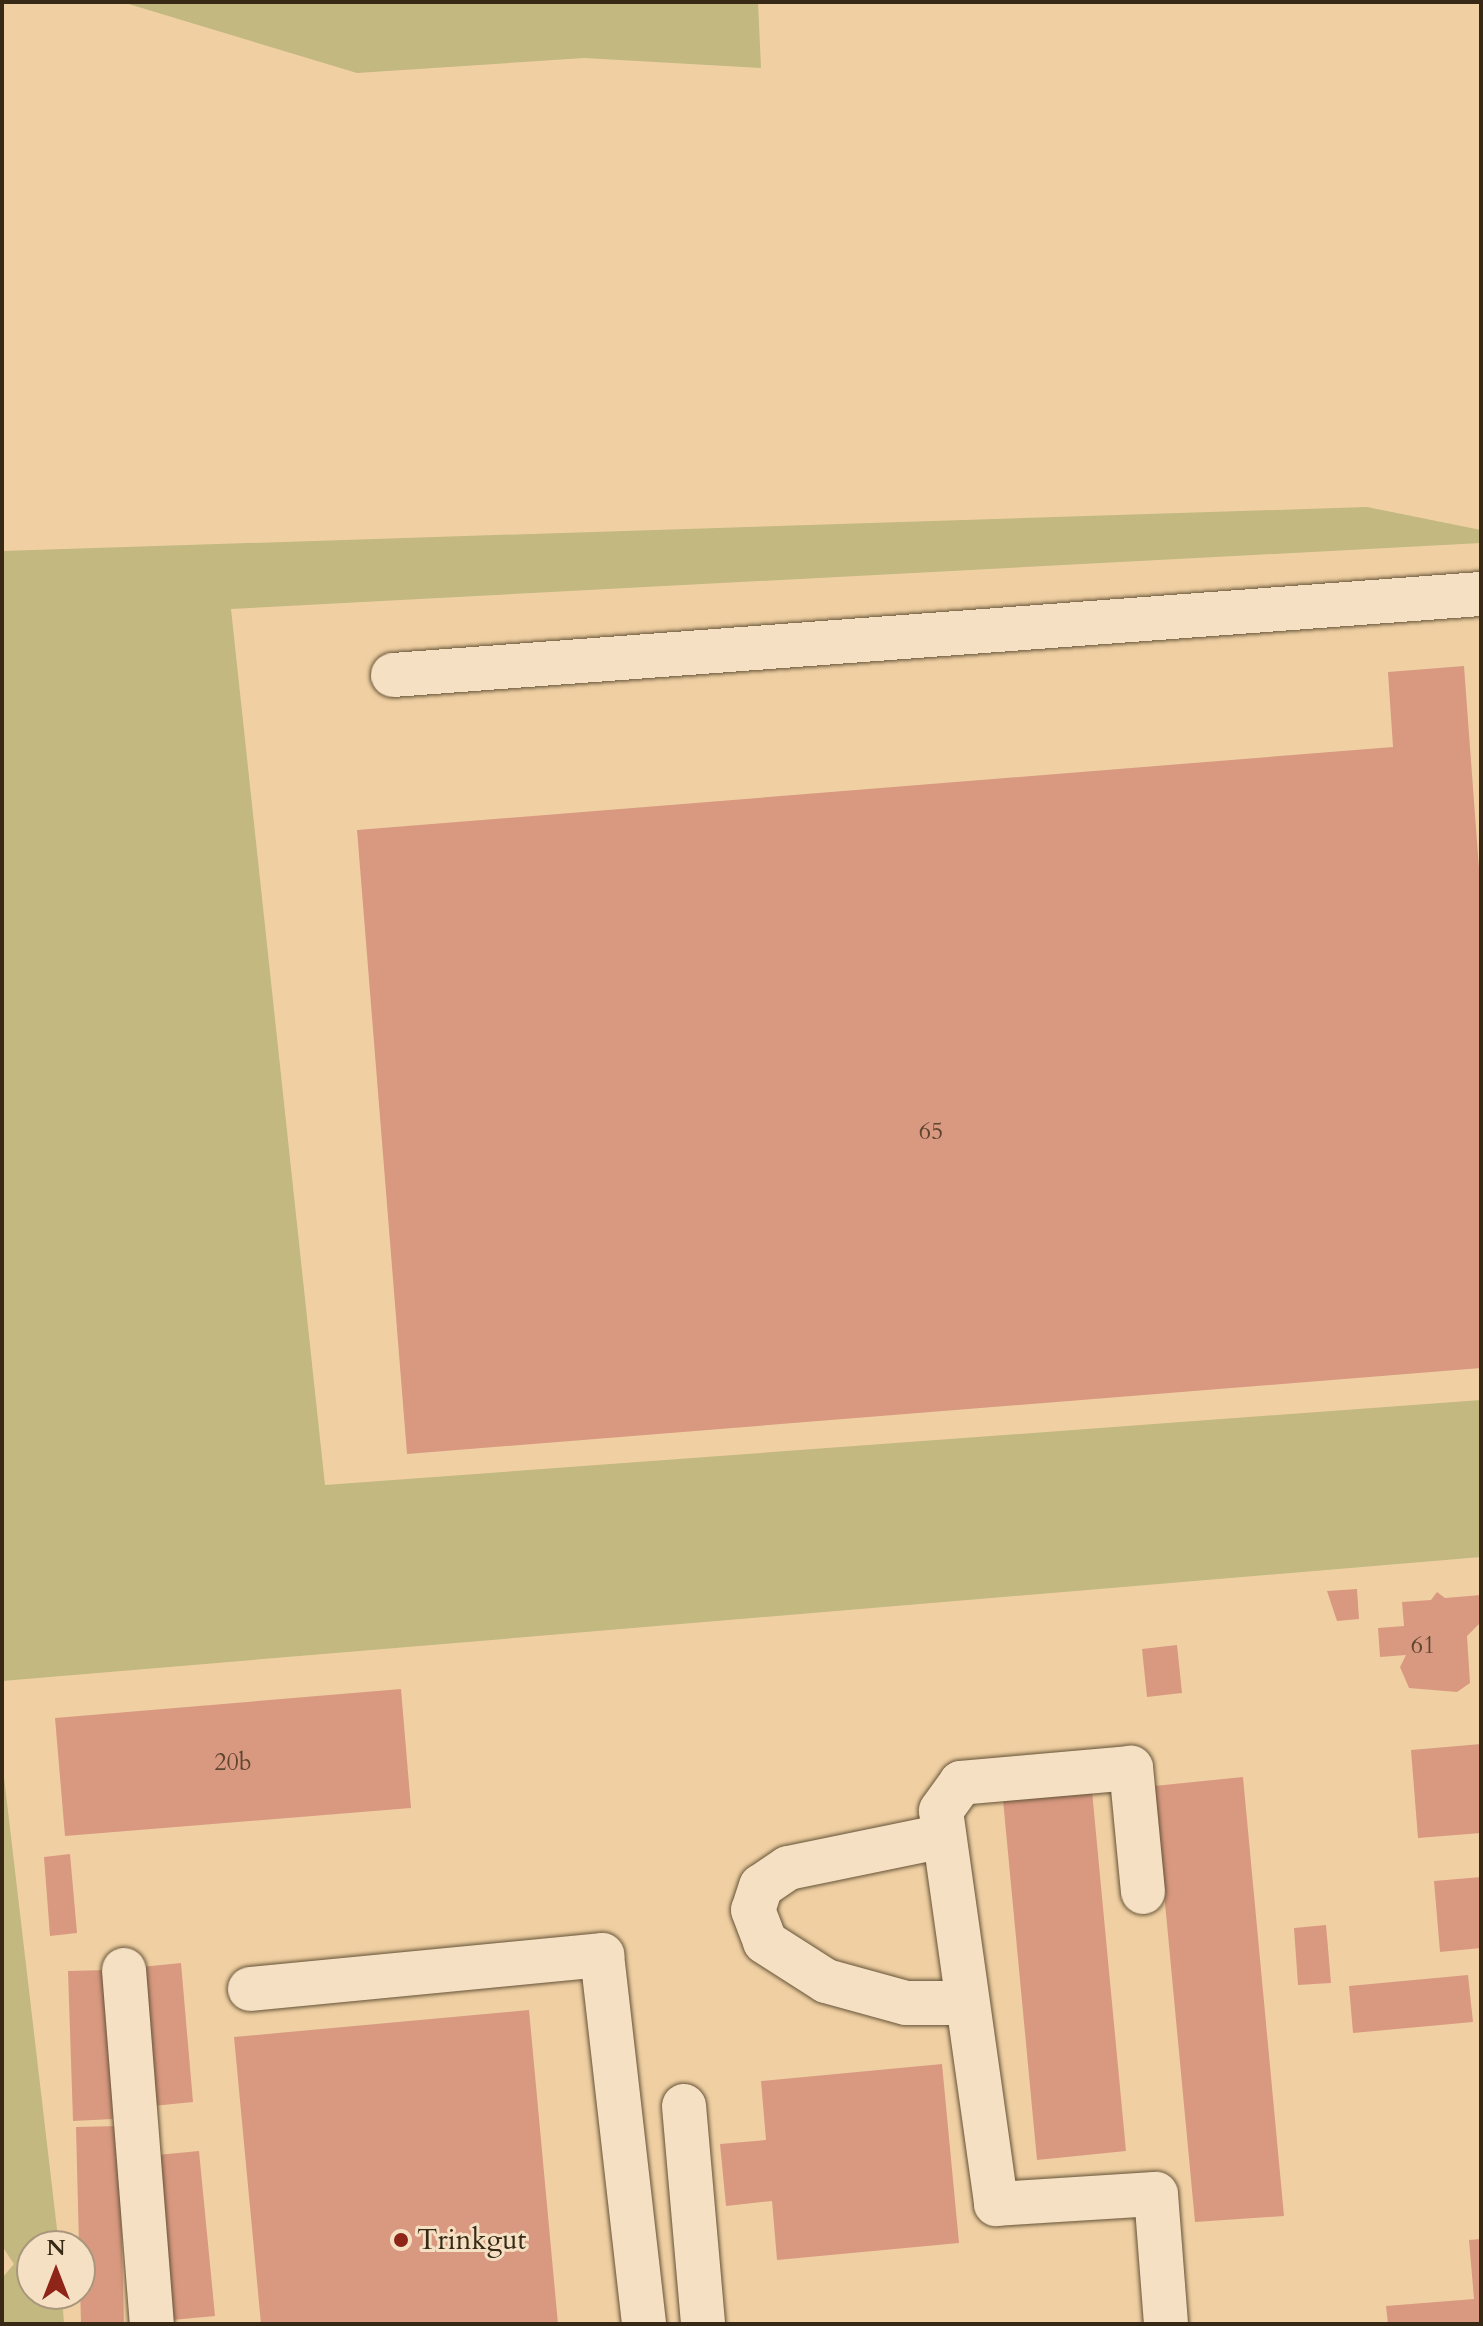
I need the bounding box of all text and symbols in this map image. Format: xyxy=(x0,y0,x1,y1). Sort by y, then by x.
house number: 65 xyxy=(919,1118,943,1146)
house number: 61 xyxy=(1411,1632,1435,1660)
house number: 20b xyxy=(214,1749,252,1777)
place label: Trinkgut xyxy=(417,2223,526,2257)
north arrow xyxy=(16,2230,96,2310)
marker: Trinkgut xyxy=(392,2231,410,2249)
text: N xyxy=(46,2233,66,2263)

